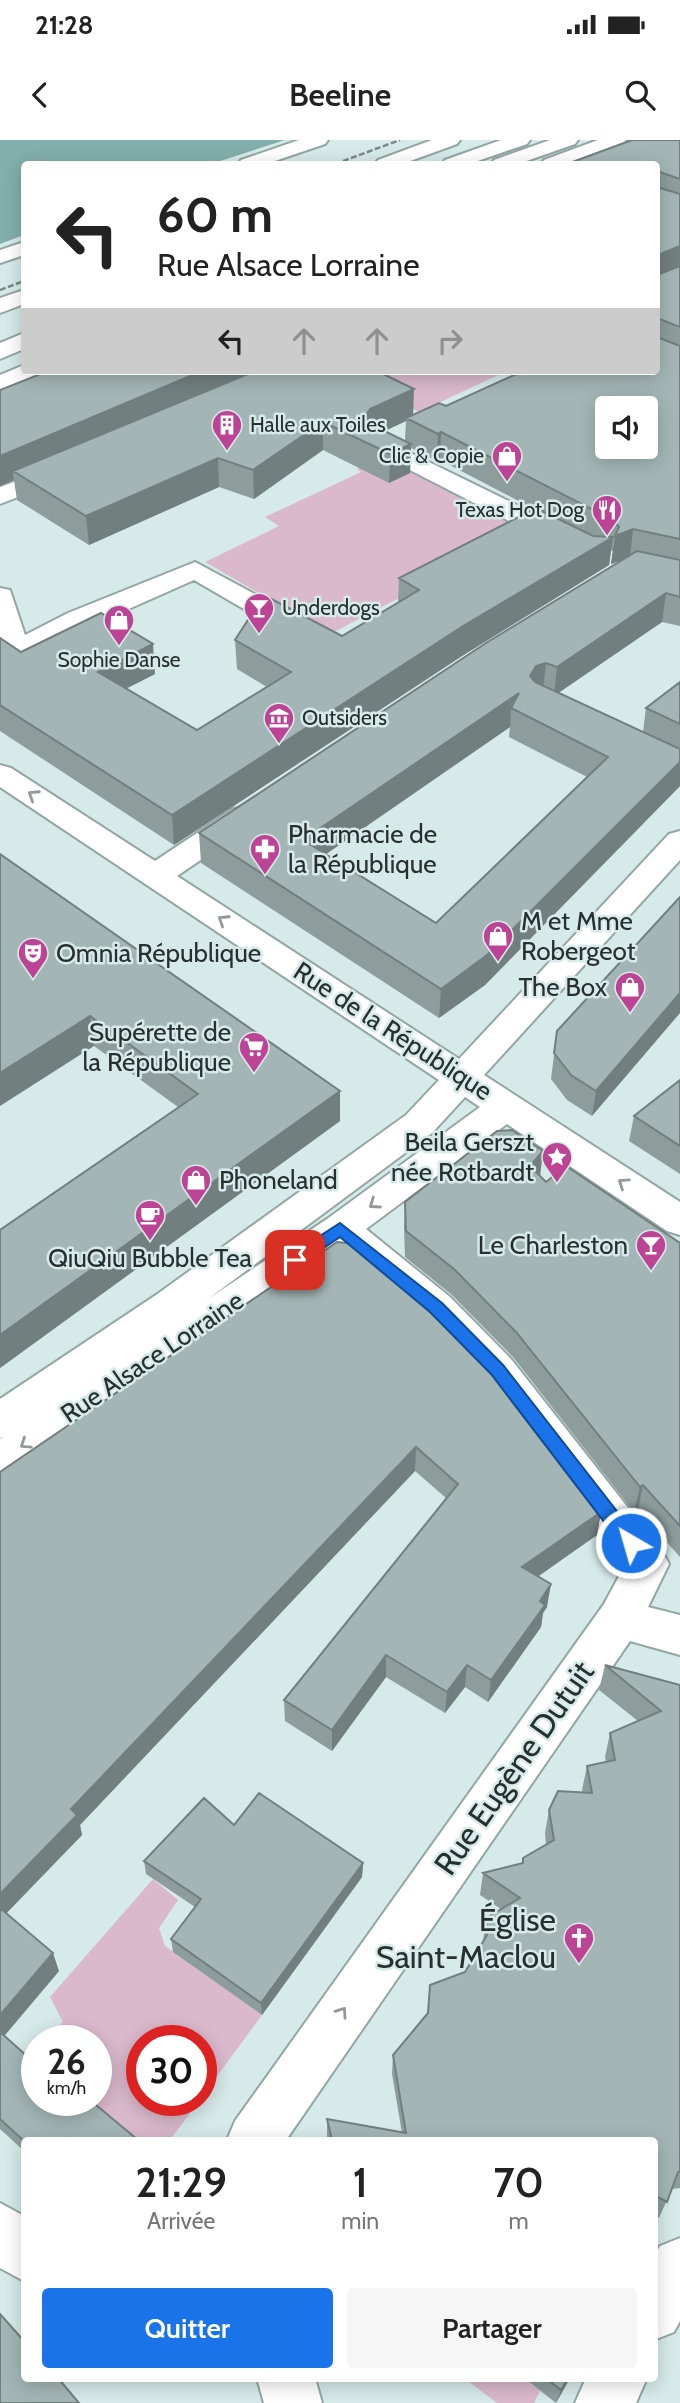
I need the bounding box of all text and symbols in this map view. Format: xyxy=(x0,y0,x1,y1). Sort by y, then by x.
text: 21:28 xyxy=(35,9,94,41)
text: Beeline xyxy=(289,75,391,114)
icon: back xyxy=(21,76,59,114)
icon: search xyxy=(621,76,659,114)
text: 60 m xyxy=(157,185,273,244)
icon: left xyxy=(42,189,133,280)
text: Rue Alsace Lorraine xyxy=(157,245,420,284)
icon: left xyxy=(212,322,250,360)
icon: ahead xyxy=(285,322,323,360)
icon: ahead xyxy=(358,322,396,360)
icon: right xyxy=(431,322,469,360)
map controls xyxy=(595,396,658,459)
button: sound xyxy=(595,396,658,459)
building icon: Halle aux Toiles xyxy=(210,408,244,452)
place label: Halle aux Toiles xyxy=(250,412,386,437)
shop icon: Clic & Copie xyxy=(490,439,524,483)
place label: Clic & Copie xyxy=(379,443,484,468)
restaurant icon: Texas Hot Dog xyxy=(590,493,624,537)
place label: Texas Hot Dog xyxy=(456,497,585,522)
bar icon: Underdogs xyxy=(242,591,276,635)
place label: Underdogs xyxy=(282,595,380,620)
shop icon: Sophie Danse xyxy=(102,603,136,647)
place label: Sophie Danse xyxy=(57,647,181,672)
museum icon: Outsiders xyxy=(262,701,296,745)
place label: Outsiders xyxy=(302,705,387,730)
one-way arrow xyxy=(27,791,40,804)
place label: Pharmacie de la République xyxy=(288,818,437,880)
pharmacy icon: Pharmacie de la République xyxy=(248,832,282,876)
place label: M et Mme Robergeot xyxy=(521,905,636,967)
one-way arrow xyxy=(218,916,231,928)
shop icon: M et Mme Robergeot xyxy=(481,919,515,963)
theatre icon: Omnia République xyxy=(16,936,50,980)
place label: Omnia République xyxy=(56,937,261,969)
street label: Rue de la République xyxy=(288,955,498,1107)
shop icon: The Box xyxy=(613,970,647,1014)
place label: The Box xyxy=(518,971,608,1003)
place label: Supérette de la République xyxy=(82,1016,231,1078)
supermarket icon: Supérette de la République xyxy=(237,1030,271,1074)
place label: Beila Gerszt née Rotbardt xyxy=(391,1126,534,1188)
place icon: Beila Gerszt née Rotbardt xyxy=(540,1140,574,1184)
shop icon: Phoneland xyxy=(179,1163,213,1207)
place label: Phoneland xyxy=(219,1164,338,1196)
one-way arrow xyxy=(618,1179,631,1191)
one-way arrow xyxy=(369,1196,382,1209)
cafe icon: QiuQiu Bubble Tea xyxy=(133,1198,167,1242)
bar icon: Le Charleston xyxy=(634,1228,668,1272)
place label: Le Charleston xyxy=(478,1229,628,1261)
pin xyxy=(265,1230,325,1290)
icon: arrive xyxy=(276,1241,314,1279)
place label: QiuQiu Bubble Tea xyxy=(48,1242,253,1274)
street label: Rue Alsace Lorraine xyxy=(55,1284,249,1430)
one-way arrow xyxy=(20,1436,33,1448)
position arrow xyxy=(594,1506,668,1580)
street label: Rue Eugène Dutuit xyxy=(425,1653,602,1882)
place label: Église Saint-Maclou xyxy=(376,1900,556,1976)
church icon: Église Saint-Maclou xyxy=(562,1921,596,1965)
one-way arrow xyxy=(334,2007,346,2020)
speed limit sign: 30 xyxy=(126,2025,217,2116)
text: 26 xyxy=(47,2040,86,2083)
text: km/h xyxy=(47,2077,86,2099)
text: 21:29 xyxy=(135,2156,227,2208)
text: 1 xyxy=(353,2156,368,2208)
text: 70 xyxy=(493,2156,544,2208)
text: Arrivée xyxy=(147,2207,215,2235)
text: min xyxy=(341,2207,379,2235)
text: m xyxy=(508,2207,529,2235)
button: Quitter xyxy=(42,2288,333,2368)
button: Partager xyxy=(347,2288,637,2368)

